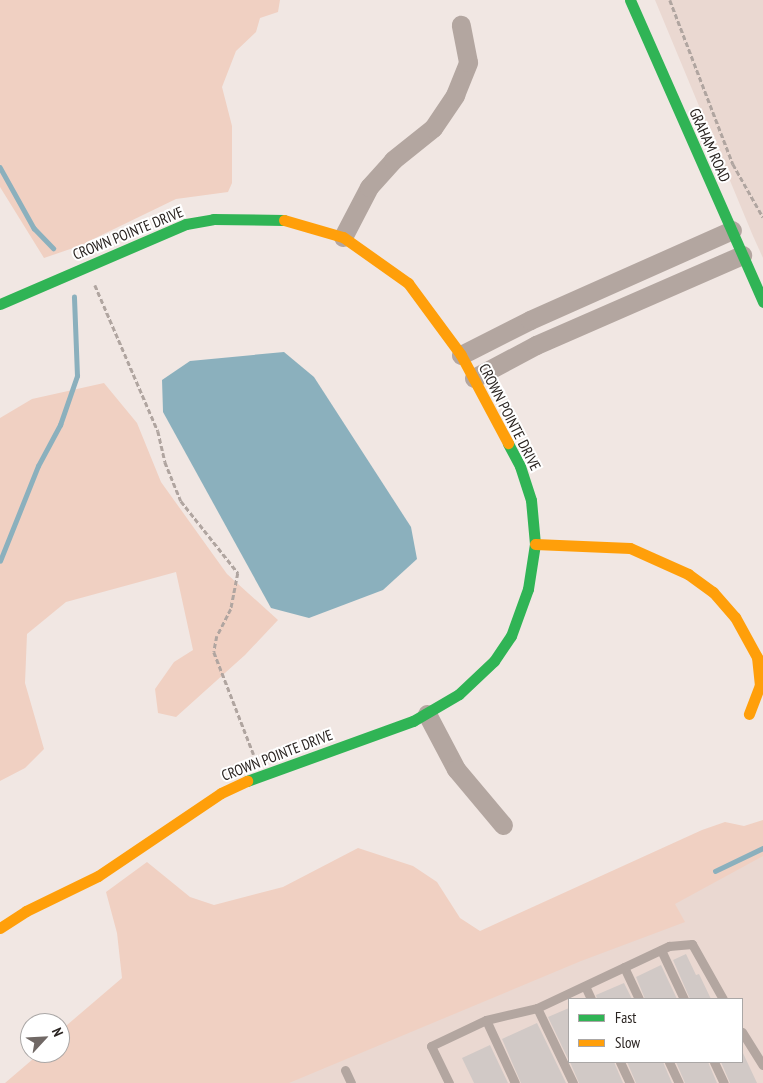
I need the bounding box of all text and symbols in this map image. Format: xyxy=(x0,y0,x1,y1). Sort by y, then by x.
street label: GRAHAM ROAD xyxy=(686,105,734,185)
street label: CROWN POINTE DRIVE xyxy=(70,203,186,263)
street label: CROWN POINTE DRIVE xyxy=(475,361,545,473)
street label: CROWN POINTE DRIVE xyxy=(219,726,335,784)
legend xyxy=(568,998,743,1063)
text: Fast xyxy=(615,1008,636,1027)
north arrow xyxy=(20,1013,70,1063)
text: N xyxy=(48,1025,67,1039)
text: Slow xyxy=(615,1033,640,1052)

